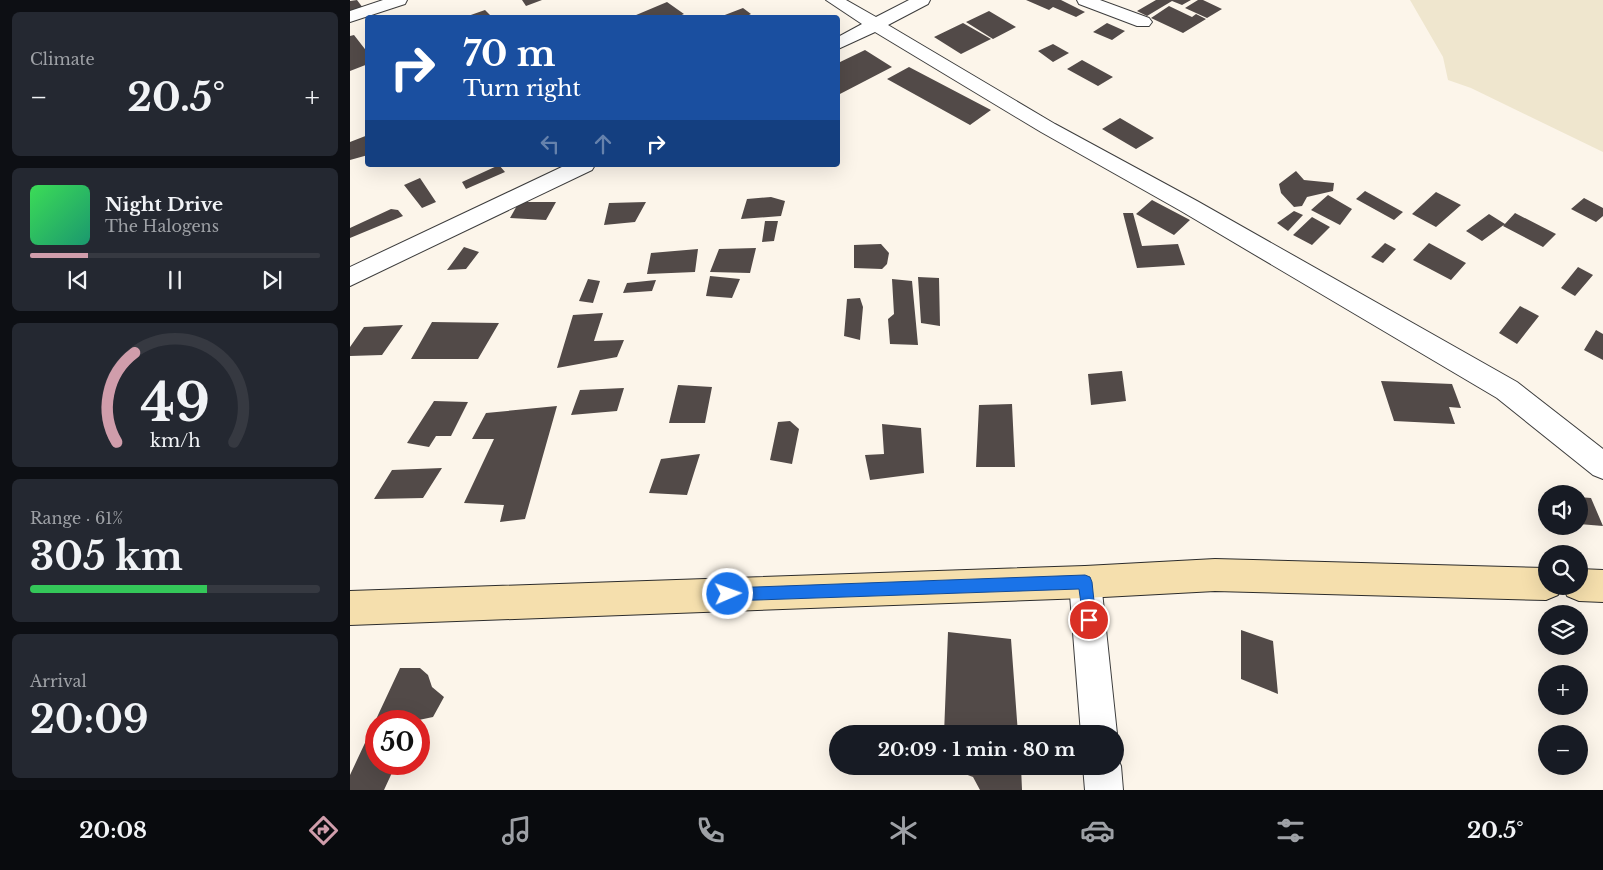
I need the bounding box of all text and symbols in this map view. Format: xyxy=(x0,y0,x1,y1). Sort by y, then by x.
text: 70 m xyxy=(463,32,556,75)
icon: right xyxy=(380,35,445,100)
text: Climate xyxy=(30,49,95,69)
text: 20.5° xyxy=(127,74,225,121)
text: Turn right xyxy=(463,75,581,102)
text: − xyxy=(30,80,48,115)
text: + xyxy=(305,80,320,115)
icon: left xyxy=(536,130,564,158)
icon: ahead xyxy=(589,130,617,158)
icon: right xyxy=(642,130,670,158)
text: Night Drive xyxy=(105,193,223,216)
text: The Halogens xyxy=(105,216,219,236)
icon: previous xyxy=(64,266,92,294)
icon: pause xyxy=(161,266,189,294)
icon: next xyxy=(258,266,286,294)
text: 49 xyxy=(140,371,210,435)
text: km/h xyxy=(150,430,200,452)
map controls xyxy=(1538,485,1588,775)
button: sound xyxy=(1538,485,1588,535)
text: Range · 61% xyxy=(30,508,123,528)
text: 305 km xyxy=(30,533,183,580)
button: search xyxy=(1538,545,1588,595)
position arrow xyxy=(701,567,753,619)
pin xyxy=(1068,599,1110,641)
button: layers xyxy=(1538,605,1588,655)
icon: arrive xyxy=(1075,606,1103,634)
button: + xyxy=(1538,665,1588,715)
text: Arrival xyxy=(30,671,87,691)
text: 20:09 xyxy=(30,696,149,743)
speed limit sign: 50 xyxy=(365,710,430,775)
button: − xyxy=(1538,725,1588,775)
text: 20:09 · 1 min · 80 m xyxy=(878,738,1075,761)
icon: directions xyxy=(306,813,341,848)
icon: music xyxy=(499,813,534,848)
icon: phone xyxy=(693,813,728,848)
icon: climate xyxy=(886,813,921,848)
icon: car xyxy=(1080,813,1115,848)
icon: filters xyxy=(1273,813,1308,848)
text: 20:08 xyxy=(79,817,147,844)
text: 20.5° xyxy=(1467,817,1524,844)

